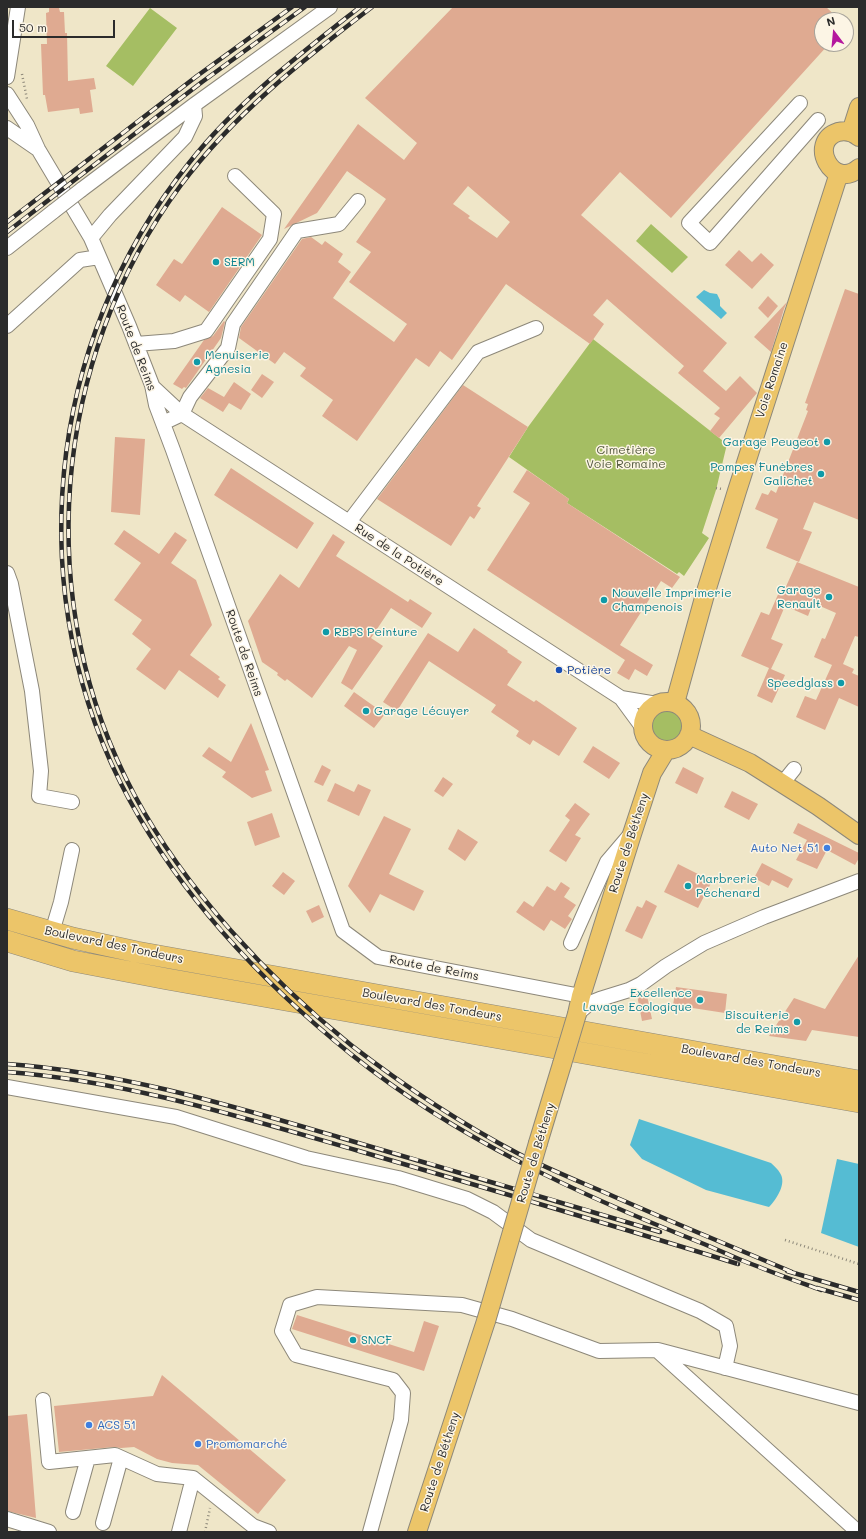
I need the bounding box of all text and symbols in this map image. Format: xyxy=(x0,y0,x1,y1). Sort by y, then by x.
scale bar xyxy=(14,12,117,38)
north arrow xyxy=(814,12,854,52)
text: N xyxy=(825,13,837,29)
text: 50 m xyxy=(19,19,47,35)
place label: SERM xyxy=(224,255,255,269)
marker: SERM xyxy=(211,257,221,267)
street label: Route de Reims xyxy=(113,303,159,393)
street label: Voie Romaine xyxy=(753,340,791,420)
place label: Menuiserie Agnesia xyxy=(205,348,269,376)
marker: Menuiserie Agnesia xyxy=(192,357,202,367)
place label: Garage Peugeot xyxy=(723,435,819,449)
marker: Garage Peugeot xyxy=(822,437,832,447)
park label: Cimetière Voie Romaine xyxy=(586,443,666,471)
place label: Pompes Funèbres Galichet xyxy=(710,460,813,488)
marker: Pompes Funèbres Galichet xyxy=(816,469,826,479)
street label: Rue de la Potière xyxy=(352,521,446,589)
place label: Garage Renault xyxy=(777,583,821,611)
place label: Nouvelle Imprimerie Champenois xyxy=(612,586,732,614)
marker: Garage Renault xyxy=(824,592,834,602)
marker: Nouvelle Imprimerie Champenois xyxy=(599,595,609,605)
street label: Route de Reims xyxy=(222,608,266,698)
place label: RBPS Peinture xyxy=(334,625,417,639)
marker: RBPS Peinture xyxy=(321,627,331,637)
place label: Potière xyxy=(567,663,611,677)
marker: Potière xyxy=(554,665,564,675)
place label: Speedglass xyxy=(767,676,833,690)
marker: Speedglass xyxy=(836,678,846,688)
place label: Garage Lécuyer xyxy=(374,704,469,718)
marker: Garage Lécuyer xyxy=(361,706,371,716)
street label: Route de Bétheny xyxy=(606,791,652,895)
place label: Auto Net 51 xyxy=(750,841,819,855)
marker: Auto Net 51 xyxy=(822,843,832,853)
place label: Marbrerie Péchenard xyxy=(696,872,760,900)
marker: Marbrerie Péchenard xyxy=(683,881,693,891)
street label: Boulevard des Tondeurs xyxy=(43,923,185,967)
street label: Route de Reims xyxy=(388,952,480,984)
street label: Boulevard des Tondeurs xyxy=(361,986,503,1024)
place label: Excellence Lavage Ecologique xyxy=(583,986,692,1014)
marker: Excellence Lavage Ecologique xyxy=(695,995,705,1005)
place label: Biscuiterie de Reims xyxy=(725,1008,789,1036)
marker: Biscuiterie de Reims xyxy=(792,1017,802,1027)
street label: Boulevard des Tondeurs xyxy=(680,1042,822,1080)
street label: Route de Bétheny xyxy=(514,1101,558,1205)
place label: SNCF xyxy=(361,1333,392,1347)
marker: SNCF xyxy=(348,1335,358,1345)
street label: Route de Bétheny xyxy=(417,1410,463,1514)
place label: ACS 51 xyxy=(97,1418,136,1432)
marker: ACS 51 xyxy=(84,1420,94,1430)
place label: Promomarché xyxy=(206,1437,287,1451)
marker: Promomarché xyxy=(193,1439,203,1449)

